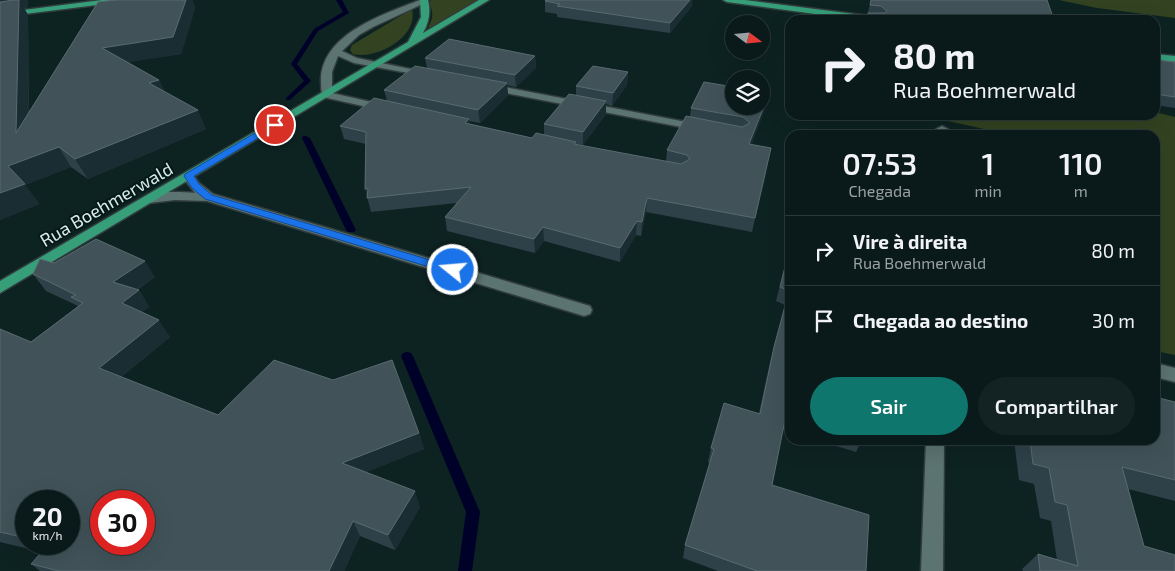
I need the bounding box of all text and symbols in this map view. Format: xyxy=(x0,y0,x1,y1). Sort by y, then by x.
north arrow xyxy=(725,15,770,60)
map controls xyxy=(725,15,770,115)
text: 80 m xyxy=(893,34,975,76)
icon: right xyxy=(810,35,875,100)
button: layers xyxy=(725,70,770,115)
text: Rua Boehmerwald xyxy=(893,76,1076,102)
pin xyxy=(254,104,296,146)
icon: arrive xyxy=(261,111,289,139)
text: 07:53 xyxy=(842,145,917,181)
text: 1 xyxy=(982,145,994,181)
text: 110 xyxy=(1059,145,1103,181)
street label: Rua Boehmerwald xyxy=(36,157,176,251)
text: Chegada xyxy=(848,181,911,200)
text: min xyxy=(974,181,1002,200)
text: m xyxy=(1074,181,1088,200)
text: Vire à direita xyxy=(853,230,967,253)
icon: right xyxy=(810,237,838,265)
text: 80 m xyxy=(1091,239,1135,262)
position arrow xyxy=(426,243,478,295)
text: Rua Boehmerwald xyxy=(853,253,986,272)
icon: arrive xyxy=(810,307,838,335)
text: Chegada ao destino xyxy=(853,309,1028,332)
text: 30 m xyxy=(1092,309,1135,332)
button: Sair xyxy=(810,377,968,435)
button: Compartilhar xyxy=(978,377,1135,435)
speed limit sign: 30 xyxy=(90,490,155,555)
text: 20 xyxy=(32,501,63,531)
text: km/h xyxy=(33,528,62,542)

